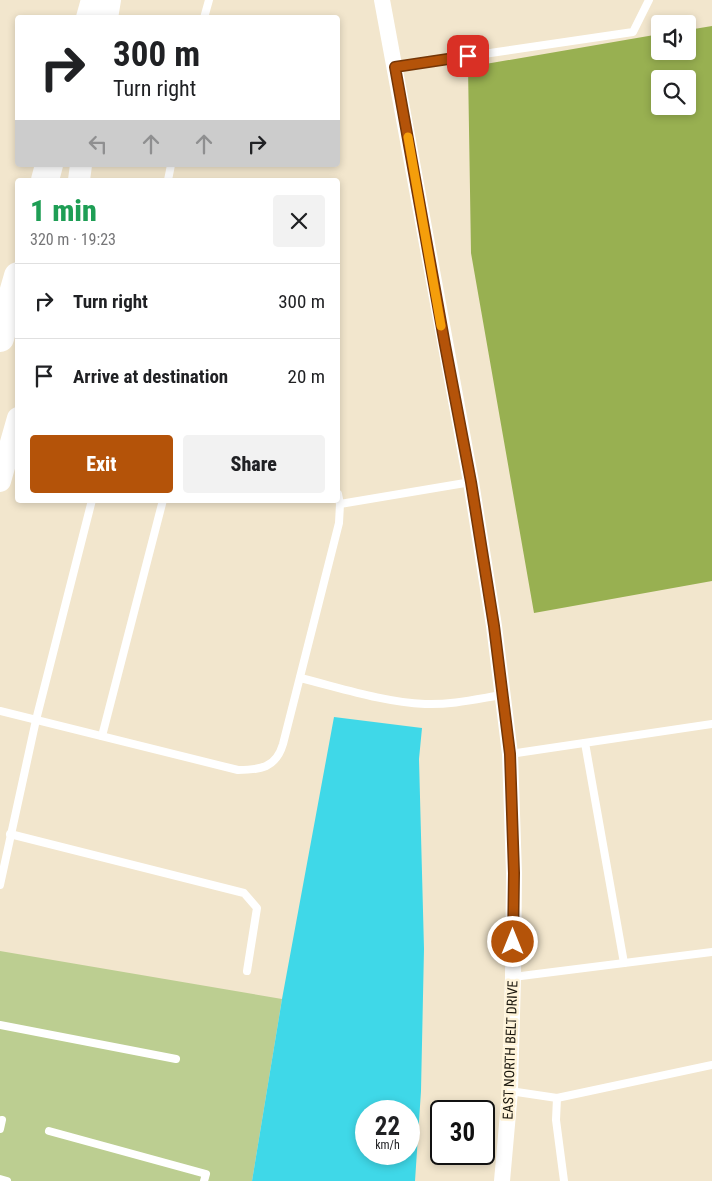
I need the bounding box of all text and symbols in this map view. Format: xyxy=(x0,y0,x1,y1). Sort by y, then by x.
map controls xyxy=(651,15,696,115)
button: sound xyxy=(651,15,696,60)
text: 300 m xyxy=(113,34,200,75)
icon: right xyxy=(30,35,95,100)
pin xyxy=(447,35,489,77)
icon: arrive xyxy=(454,42,482,70)
button: search xyxy=(651,70,696,115)
text: Turn right xyxy=(113,76,196,101)
icon: left xyxy=(84,130,112,158)
icon: ahead xyxy=(137,130,165,158)
icon: ahead xyxy=(190,130,218,158)
icon: right xyxy=(243,130,271,158)
text: 1 min xyxy=(30,193,97,228)
button: close xyxy=(273,195,325,247)
text: 320 m · 19:23 xyxy=(30,230,116,249)
icon: right xyxy=(30,287,58,315)
text: Turn right xyxy=(73,290,148,313)
text: 300 m xyxy=(278,290,325,313)
icon: arrive xyxy=(30,362,58,390)
text: Arrive at destination xyxy=(73,365,228,388)
text: 20 m xyxy=(288,365,325,388)
button: Exit xyxy=(30,435,173,493)
button: Share xyxy=(183,435,325,493)
position arrow xyxy=(486,915,538,967)
street label: EAST NORTH BELT DRIVE xyxy=(500,980,520,1120)
speed limit sign: 30 xyxy=(430,1100,495,1165)
text: 22 xyxy=(375,1112,400,1141)
text: km/h xyxy=(375,1138,400,1152)

